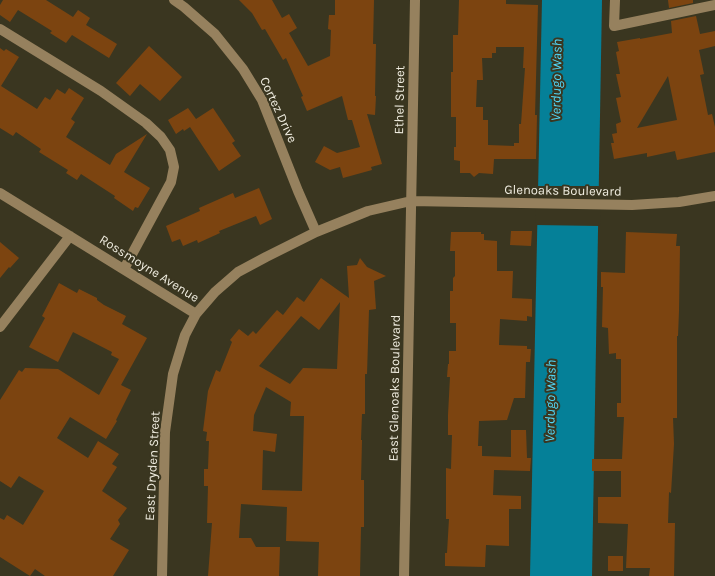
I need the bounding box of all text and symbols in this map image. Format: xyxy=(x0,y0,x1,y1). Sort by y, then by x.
water label: Verdugo Wash xyxy=(548,39,566,121)
street label: Ethel Street xyxy=(392,65,408,135)
street label: Cortez Drive xyxy=(256,75,300,145)
street label: Glenoaks Boulevard xyxy=(504,182,622,200)
street label: Rossmoyne Avenue xyxy=(96,232,202,306)
street label: East Glenoaks Boulevard xyxy=(386,314,404,462)
water label: Verdugo Wash xyxy=(542,360,560,442)
street label: East Dryden Street xyxy=(142,411,164,521)

